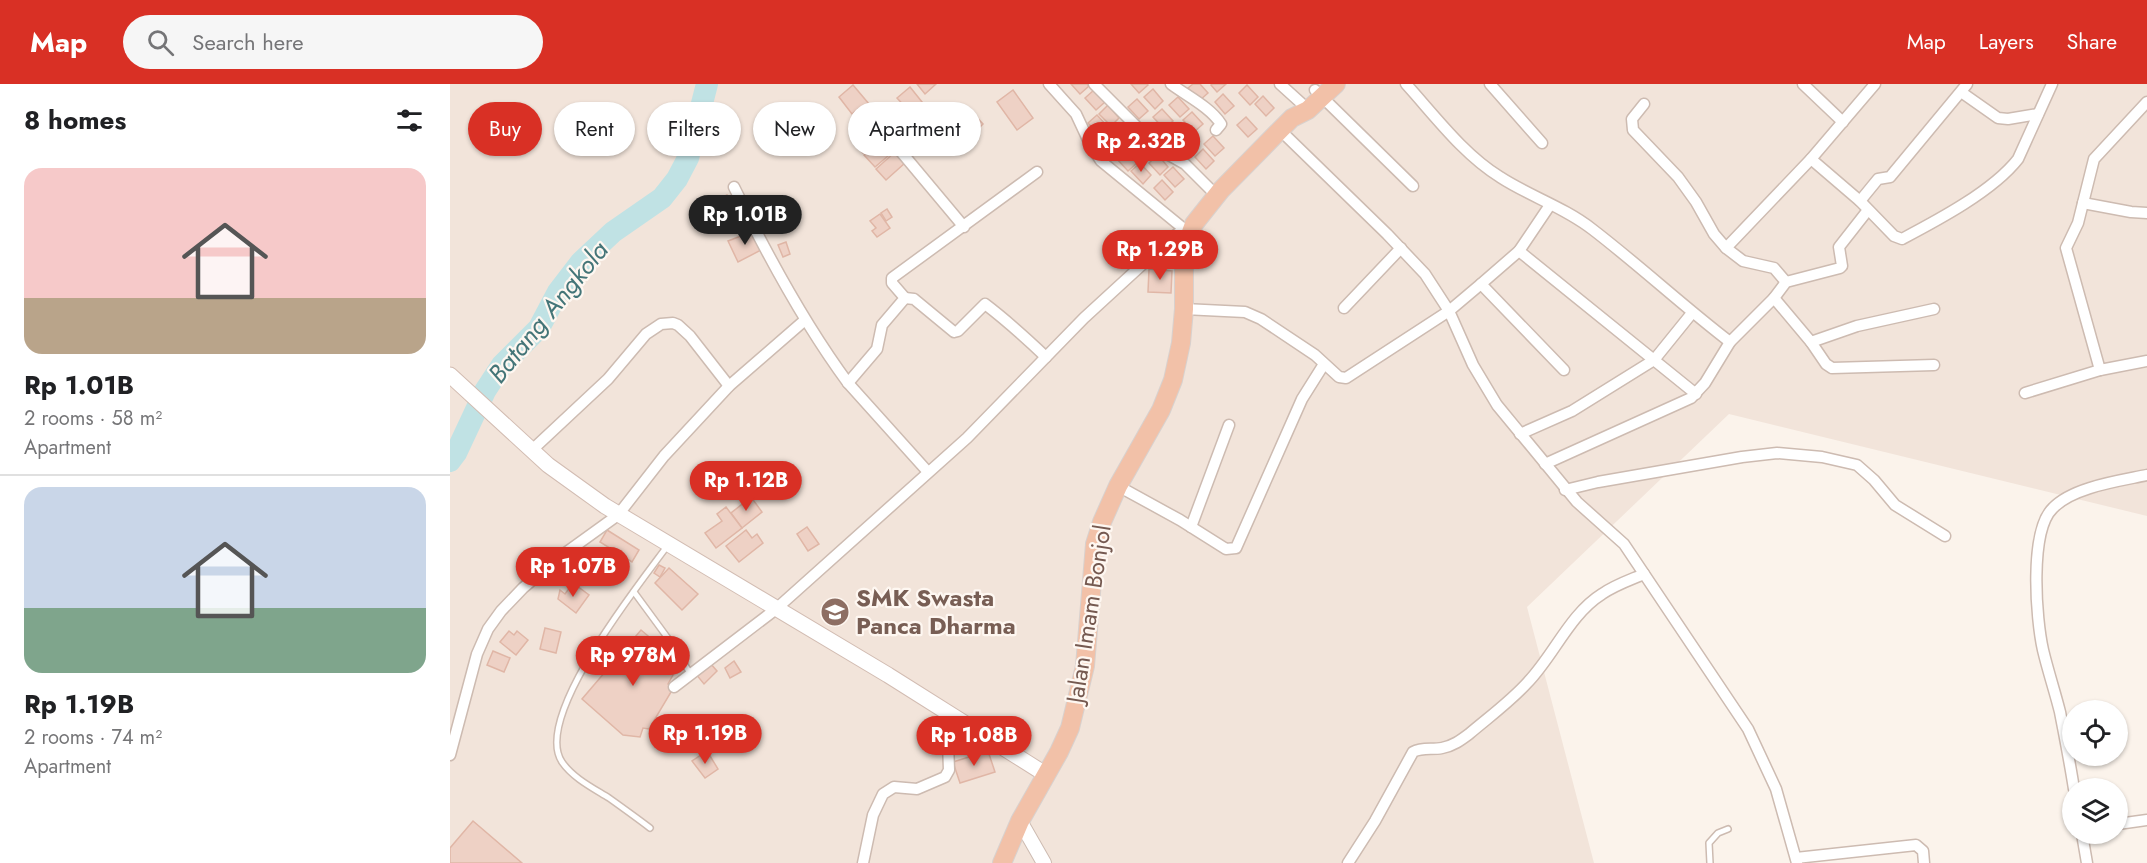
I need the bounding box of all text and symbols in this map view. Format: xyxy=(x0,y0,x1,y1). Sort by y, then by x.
search box xyxy=(123,15,543,69)
text: Map xyxy=(30,22,87,63)
icon: search xyxy=(144,26,177,59)
text: Search here xyxy=(192,26,304,58)
text: Map xyxy=(1907,27,1946,57)
text: Layers xyxy=(1979,27,2034,57)
text: Share xyxy=(2067,27,2117,57)
text: 8 homes xyxy=(24,101,126,139)
chip: Buy xyxy=(468,102,542,156)
chip: Rent xyxy=(554,102,635,156)
chip: Filters xyxy=(647,102,741,156)
chip: New xyxy=(753,102,836,156)
chip: Apartment xyxy=(848,102,981,156)
icon: filters xyxy=(393,104,426,137)
pin: Rp 2.32B xyxy=(1079,122,1203,173)
text: Rp 2.32B xyxy=(1096,127,1186,156)
pin: Rp 1.01B xyxy=(683,195,807,246)
text: Rp 1.01B xyxy=(703,200,787,229)
icon: home xyxy=(171,207,279,315)
pin: Rp 1.29B xyxy=(1098,230,1222,281)
water label: Batang Angkola xyxy=(479,232,618,391)
text: Rp 1.29B xyxy=(1116,235,1204,264)
text: Rp 1.01B xyxy=(24,366,134,404)
text: 2 rooms · 58 m² xyxy=(24,404,162,433)
text: Apartment xyxy=(24,433,111,462)
pin: Rp 1.12B xyxy=(684,461,808,512)
text: Rp 1.12B xyxy=(704,466,788,495)
street label: Jalan Imam Bonjol xyxy=(1057,522,1120,708)
icon: home xyxy=(171,526,279,634)
pin: Rp 1.07B xyxy=(511,547,635,598)
text: Rp 1.07B xyxy=(530,552,616,581)
place label: SMK Swasta Panca Dharma xyxy=(856,580,1016,643)
school or university icon: SMK Swasta Panca Dharma xyxy=(819,596,851,628)
pin: Rp 978M xyxy=(578,636,688,687)
text: Rp 978M xyxy=(590,641,676,670)
text: Rp 1.19B xyxy=(24,685,134,723)
map controls xyxy=(2062,700,2128,844)
button: locate xyxy=(2062,700,2128,766)
pin: Rp 1.19B xyxy=(643,714,767,765)
pin: Rp 1.08B xyxy=(912,716,1036,767)
text: Rp 1.19B xyxy=(663,719,747,748)
text: Rp 1.08B xyxy=(931,721,1017,750)
text: 2 rooms · 74 m² xyxy=(24,723,162,752)
text: Apartment xyxy=(24,752,111,781)
button: layers xyxy=(2062,778,2128,844)

